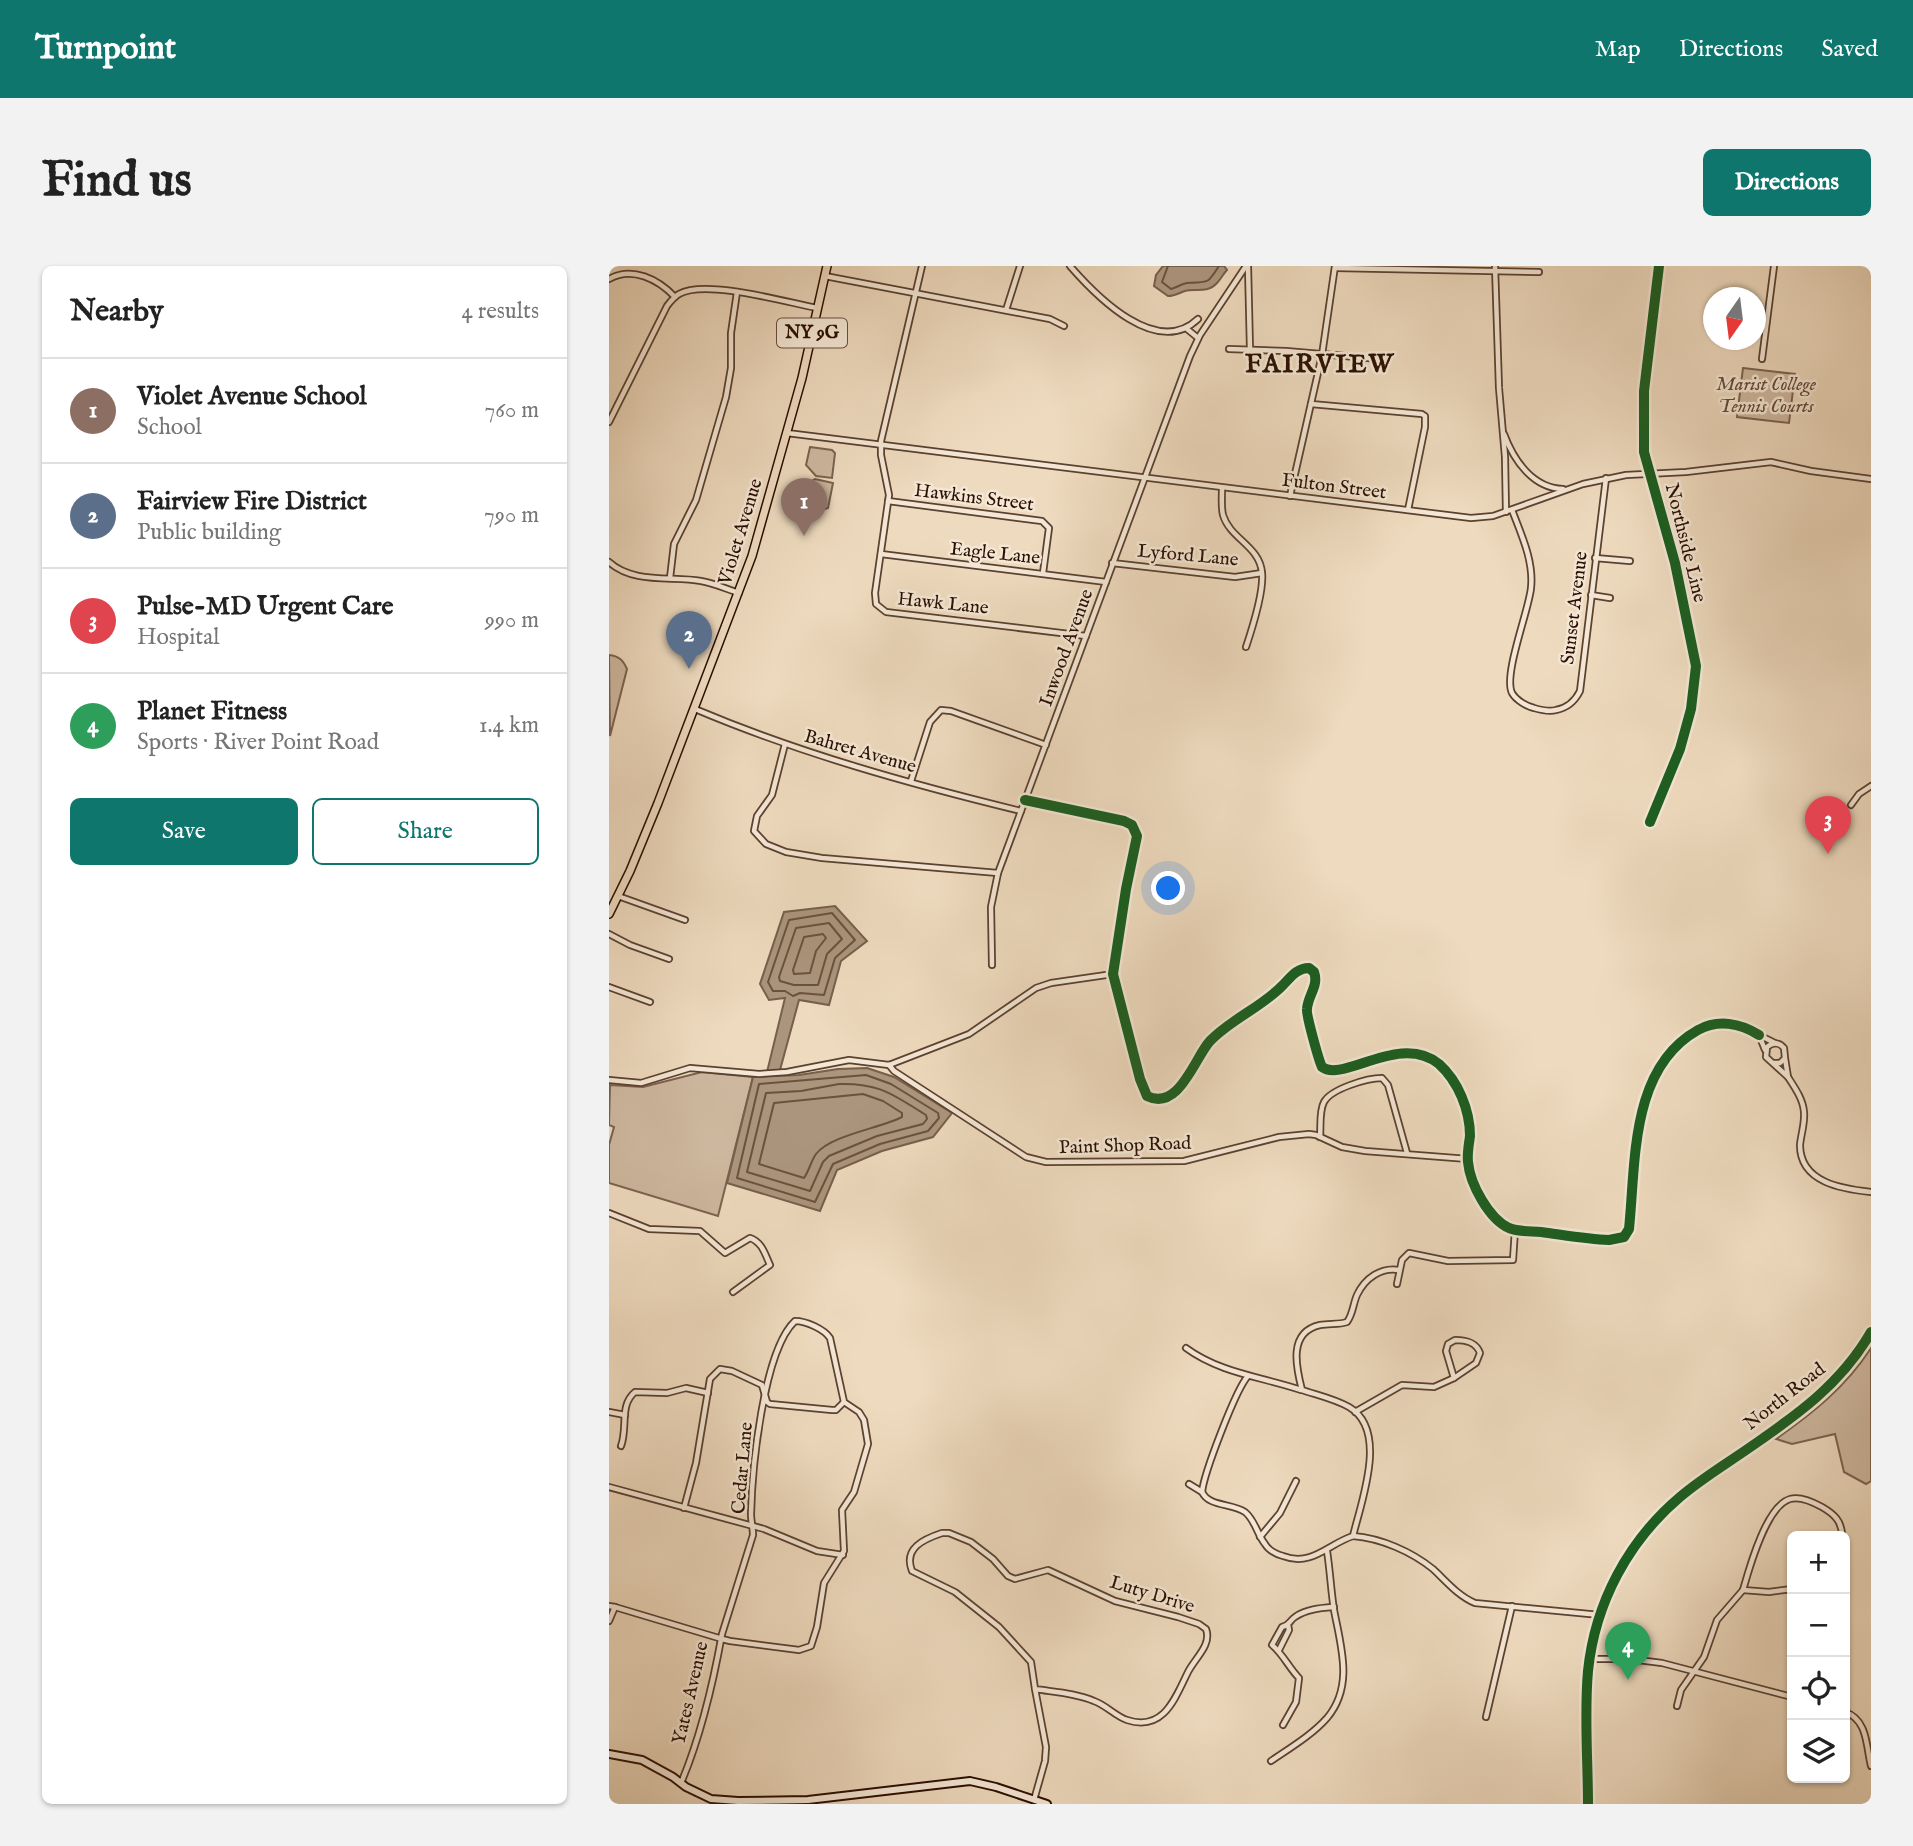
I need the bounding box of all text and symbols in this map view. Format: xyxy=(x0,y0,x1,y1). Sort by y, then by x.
text: Turnpoint xyxy=(35,28,176,70)
text: Map xyxy=(1595,34,1641,65)
text: Directions xyxy=(1679,34,1783,65)
text: Saved xyxy=(1821,34,1878,65)
button: Directions xyxy=(1703,149,1871,216)
text: Find us xyxy=(42,151,192,213)
north arrow xyxy=(1703,287,1766,350)
text: Nearby xyxy=(70,293,163,331)
text: 4 results xyxy=(461,297,539,326)
road number: NY 9G xyxy=(777,318,847,348)
district label: FAIRVIEW xyxy=(1245,348,1395,381)
park label: Marist College Tennis Courts xyxy=(1716,373,1817,419)
text: Violet Avenue School xyxy=(137,380,367,413)
text: 1 xyxy=(89,396,97,425)
text: 760 m xyxy=(484,396,539,425)
text: School xyxy=(137,413,202,442)
street label: Fulton Street xyxy=(1280,469,1388,505)
street label: Violet Avenue xyxy=(713,476,769,589)
pin: 1 xyxy=(781,478,827,536)
street label: Hawkins Street xyxy=(913,479,1035,517)
street label: Northside Line xyxy=(1659,481,1711,605)
text: Fairview Fire District xyxy=(137,485,367,518)
text: 2 xyxy=(88,501,98,530)
text: 790 m xyxy=(484,501,539,530)
text: Public building xyxy=(137,518,281,547)
street label: Eagle Lane xyxy=(949,537,1041,571)
street label: Lyford Lane xyxy=(1137,540,1240,572)
street label: Sunset Avenue xyxy=(1556,550,1594,666)
street label: Inwood Avenue xyxy=(1035,586,1099,710)
street label: Hawk Lane xyxy=(896,587,990,621)
text: Pulse-MD Urgent Care xyxy=(137,590,393,623)
text: 3 xyxy=(89,606,97,635)
text: 990 m xyxy=(485,606,539,635)
pin: 2 xyxy=(666,611,712,669)
text: Hospital xyxy=(137,623,219,652)
text: Planet Fitness xyxy=(137,695,287,728)
text: 4 xyxy=(87,711,99,740)
text: 1.4 km xyxy=(479,711,539,740)
street label: Bahret Avenue xyxy=(801,725,919,780)
text: Sports · River Point Road xyxy=(137,728,379,757)
pin: 3 xyxy=(1805,796,1851,854)
button: Save xyxy=(70,798,298,865)
button: Share xyxy=(312,798,539,865)
your location xyxy=(1151,871,1185,905)
street label: Paint Shop Road xyxy=(1058,1132,1192,1160)
street label: North Road xyxy=(1739,1357,1831,1436)
street label: Cedar Lane xyxy=(727,1421,759,1515)
map controls xyxy=(1787,1531,1850,1783)
button: + xyxy=(1787,1531,1850,1594)
street label: Luty Drive xyxy=(1107,1571,1198,1619)
button: − xyxy=(1787,1594,1850,1657)
pin: 4 xyxy=(1605,1622,1651,1680)
street label: Yates Avenue xyxy=(668,1639,715,1747)
button: locate xyxy=(1787,1657,1850,1720)
button: layers xyxy=(1787,1720,1850,1783)

